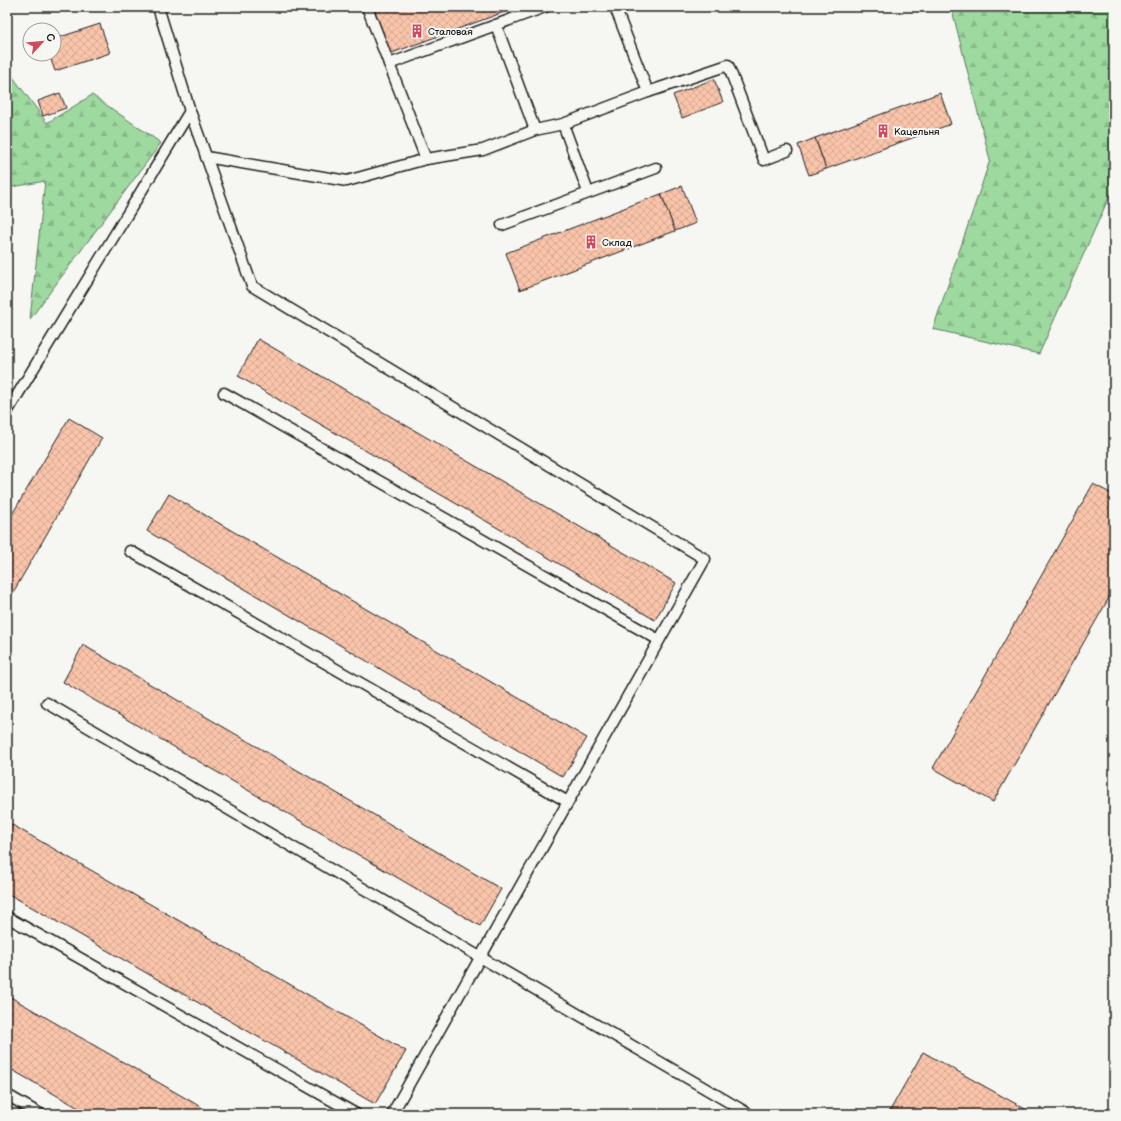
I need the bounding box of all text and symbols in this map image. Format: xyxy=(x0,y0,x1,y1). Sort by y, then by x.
north arrow xyxy=(22,22,62,62)
building icon: Сталовая xyxy=(409,23,425,39)
place label: Сталовая xyxy=(428,26,473,38)
text: С xyxy=(43,31,58,44)
building icon: Кацельня xyxy=(875,123,891,139)
place label: Кацельня xyxy=(894,126,940,138)
building icon: Склад xyxy=(583,234,599,250)
place label: Склад xyxy=(602,237,632,249)

